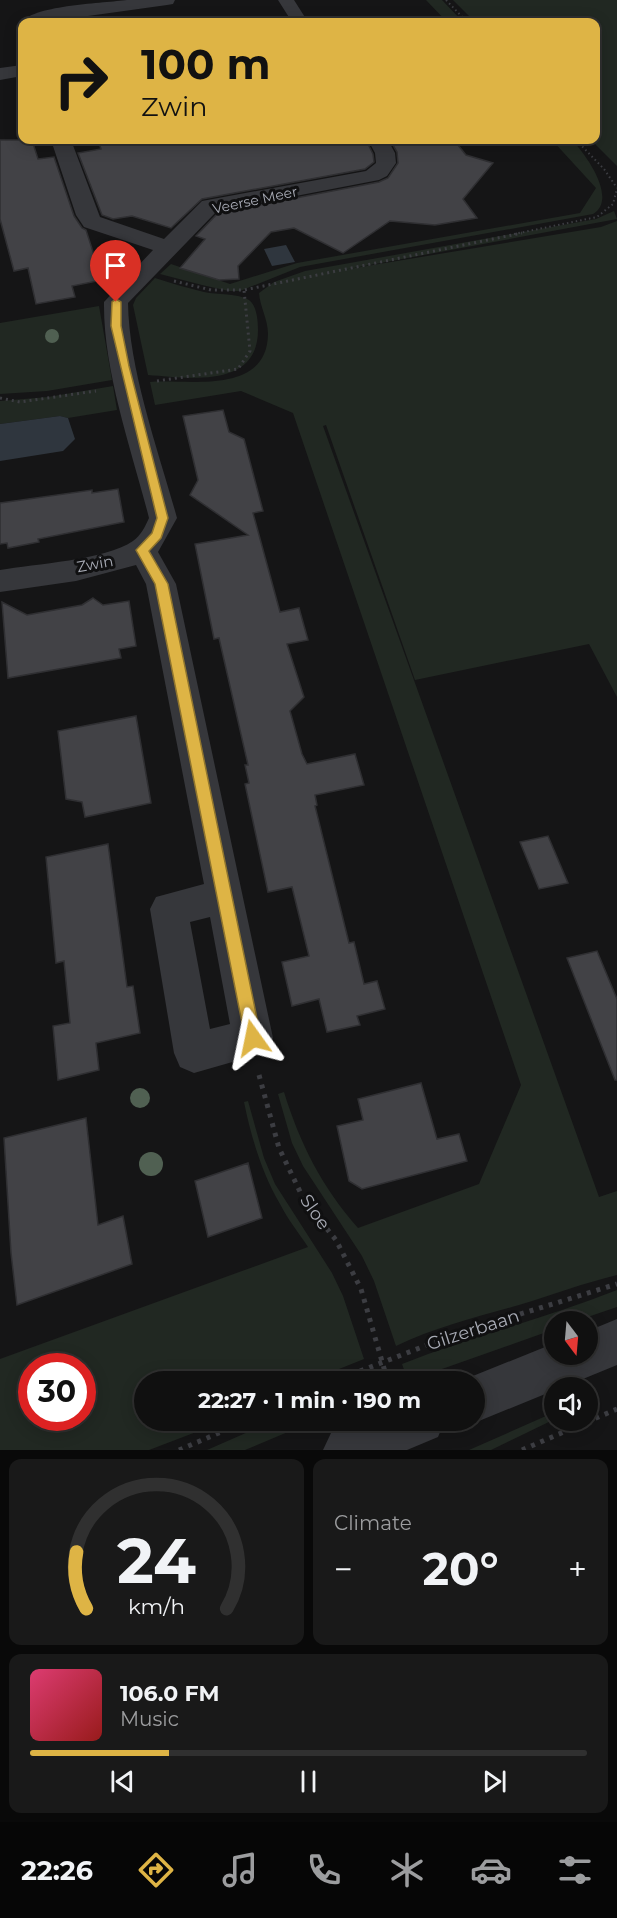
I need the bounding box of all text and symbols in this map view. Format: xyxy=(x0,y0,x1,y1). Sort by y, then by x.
text: 100 m xyxy=(141,38,270,90)
icon: right xyxy=(42,42,120,120)
text: Zwin xyxy=(141,90,207,123)
street label: Veerse Meer xyxy=(211,182,299,218)
pin xyxy=(90,240,141,302)
icon: arrive xyxy=(99,249,132,282)
street label: Zwin xyxy=(75,551,115,576)
position arrow xyxy=(221,1006,285,1070)
street label: Sloe xyxy=(295,1190,335,1234)
street label: Gilzerbaan xyxy=(424,1305,522,1355)
north arrow xyxy=(544,1311,598,1365)
map controls xyxy=(544,1311,598,1431)
speed limit sign: 30 xyxy=(18,1353,96,1431)
button: sound xyxy=(544,1377,598,1431)
text: 22:27 · 1 min · 190 m xyxy=(198,1387,421,1414)
text: Climate xyxy=(334,1511,412,1535)
text: 24 xyxy=(117,1523,196,1599)
text: 20° xyxy=(423,1541,498,1596)
text: − xyxy=(334,1549,353,1589)
text: + xyxy=(568,1549,587,1589)
text: km/h xyxy=(128,1593,185,1619)
text: 106.0 FM xyxy=(120,1680,220,1707)
text: Music xyxy=(120,1707,179,1731)
icon: previous xyxy=(106,1765,139,1798)
icon: pause xyxy=(292,1765,325,1798)
icon: next xyxy=(478,1765,511,1798)
icon: directions xyxy=(135,1849,177,1891)
icon: music xyxy=(219,1849,261,1891)
icon: phone xyxy=(303,1849,345,1891)
icon: climate xyxy=(386,1849,428,1891)
icon: car xyxy=(470,1849,512,1891)
icon: filters xyxy=(554,1849,596,1891)
text: 22:26 xyxy=(21,1854,93,1887)

